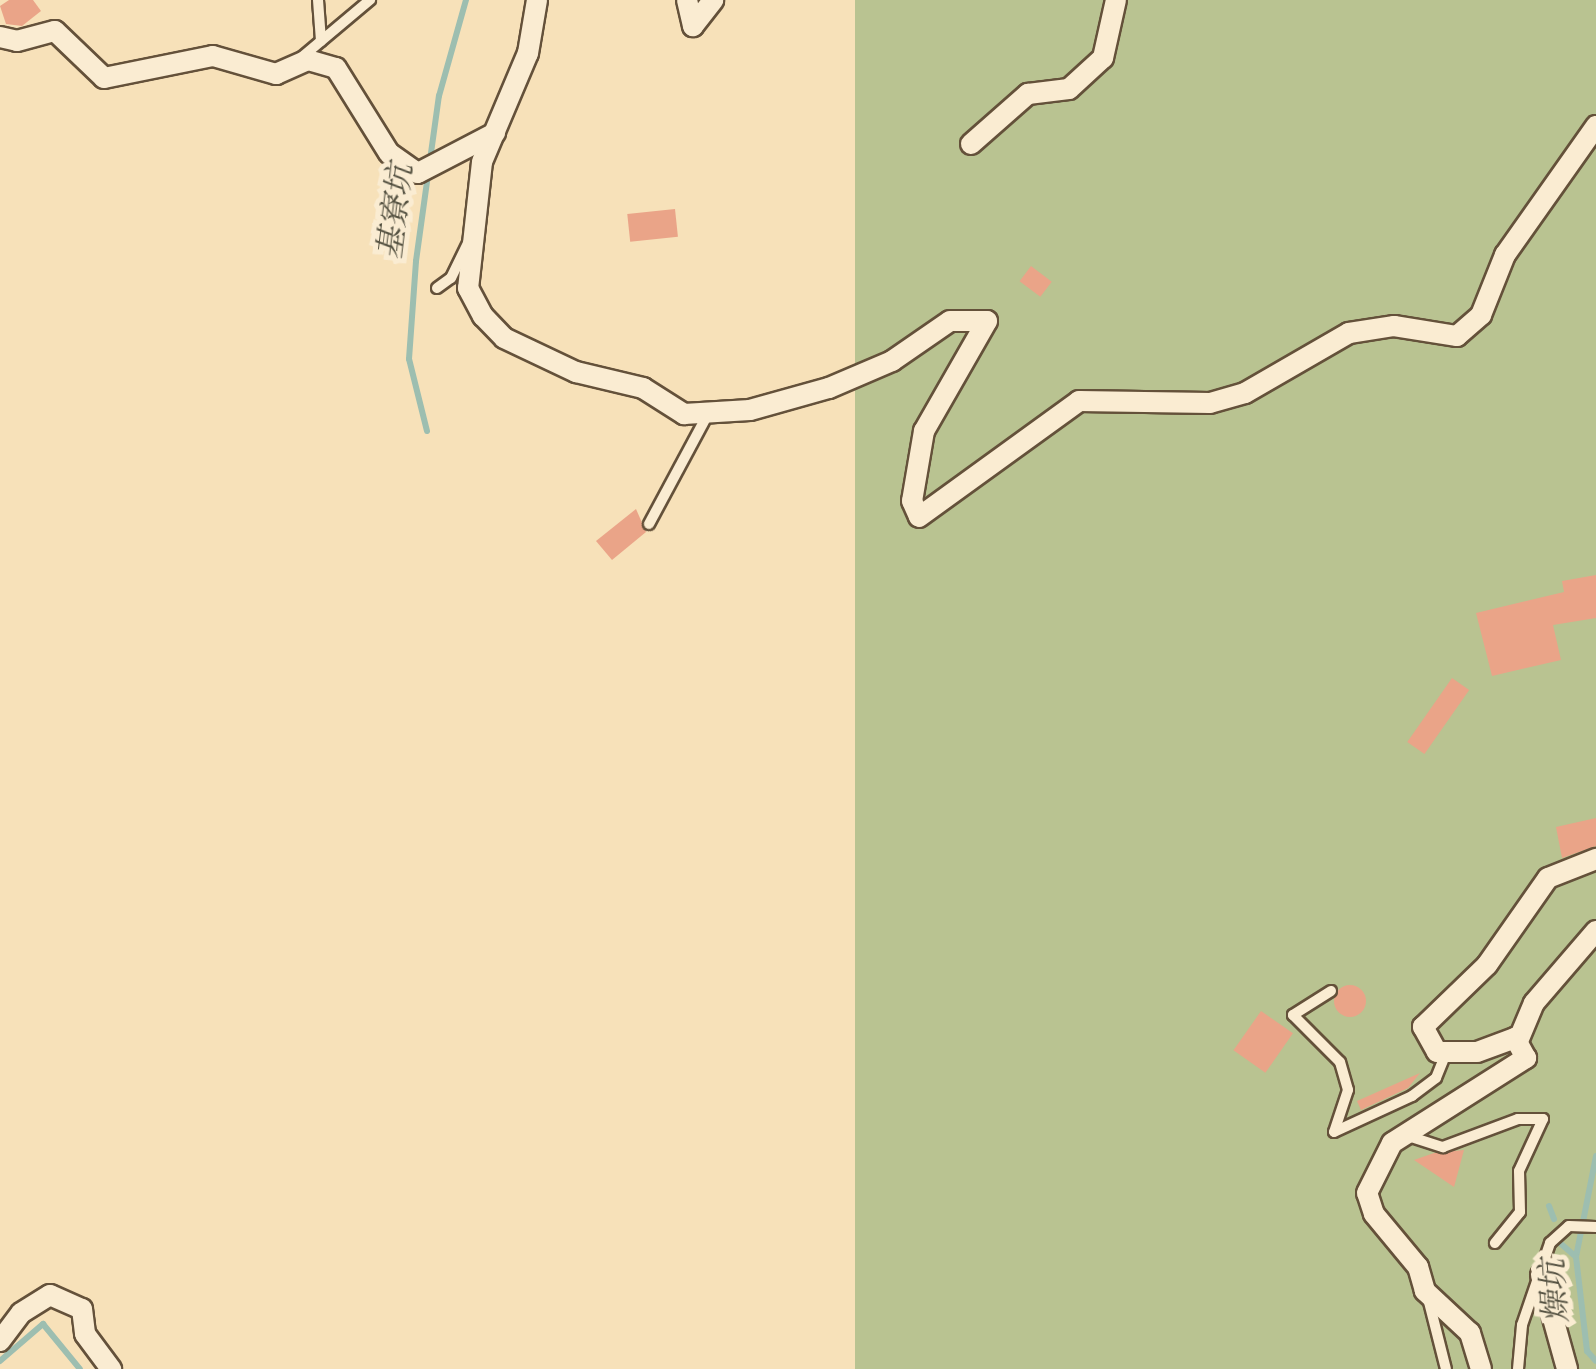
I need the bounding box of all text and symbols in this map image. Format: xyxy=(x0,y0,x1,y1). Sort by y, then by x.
water label: 基寮坑 xyxy=(373,162,423,262)
water label: 燥坑 xyxy=(1536,1258,1578,1324)

